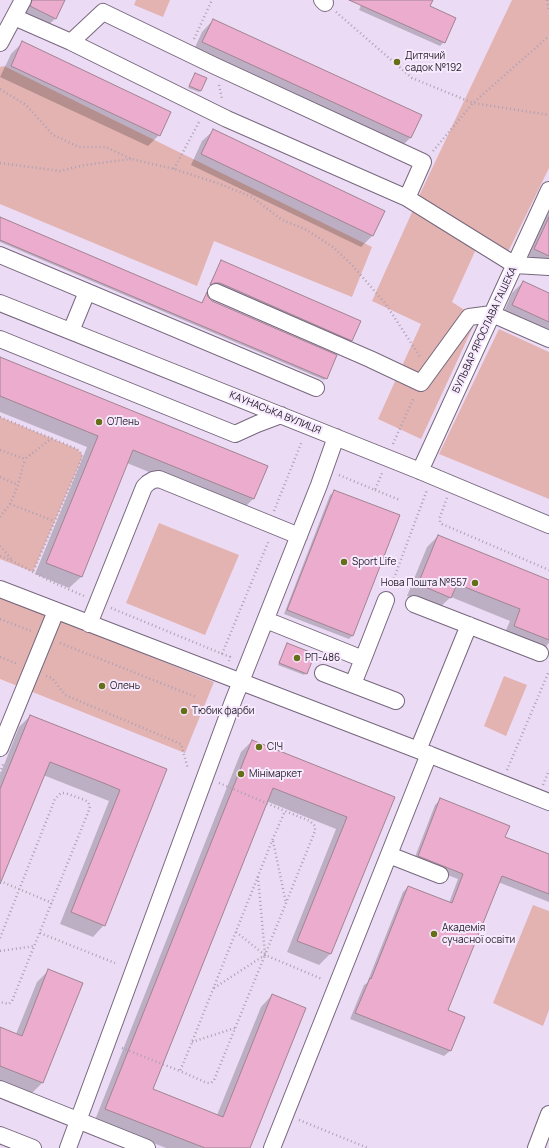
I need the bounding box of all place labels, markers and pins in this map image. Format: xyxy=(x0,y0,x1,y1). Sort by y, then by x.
place label: Дитячий садок №192 xyxy=(405,50,462,74)
marker: Дитячий садок №192 xyxy=(392,57,402,67)
place label: О'Лень xyxy=(107,416,139,428)
marker: О'Лень xyxy=(94,417,104,427)
place label: Sport Life xyxy=(352,556,396,568)
marker: Sport Life xyxy=(339,557,349,567)
place label: Нова Пошта №557 xyxy=(381,577,467,589)
marker: Нова Пошта №557 xyxy=(470,578,480,588)
place label: РП-486 xyxy=(305,652,340,664)
marker: РП-486 xyxy=(292,653,302,663)
place label: Олень xyxy=(110,680,140,692)
marker: Олень xyxy=(97,681,107,691)
place label: Тюбик фарби xyxy=(192,705,255,717)
marker: Тюбик фарби xyxy=(179,706,189,716)
place label: СІЧ xyxy=(267,741,283,753)
marker: СІЧ xyxy=(254,742,264,752)
place label: Мінімаркет xyxy=(249,768,302,780)
marker: Мінімаркет xyxy=(236,769,246,779)
place label: Академія сучасної освіти xyxy=(442,922,515,946)
marker: Академія сучасної освіти xyxy=(429,929,439,939)

